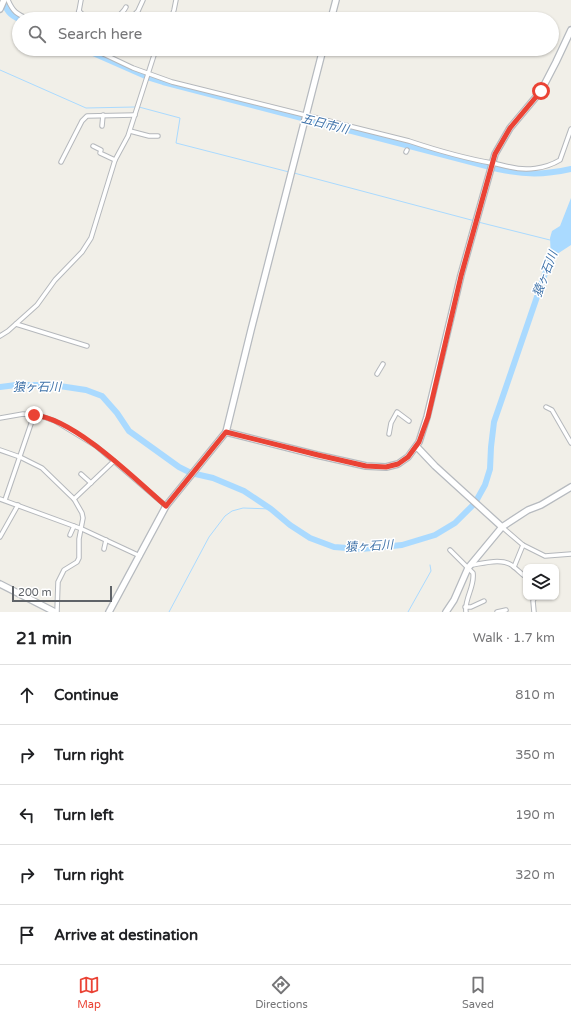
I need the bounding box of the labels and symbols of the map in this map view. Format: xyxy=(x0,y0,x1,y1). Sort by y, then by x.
route start xyxy=(532,82,550,100)
water label: 五日市川 xyxy=(300,111,352,137)
water label: 猿ヶ石川 xyxy=(530,247,561,299)
water label: 猿ヶ石川 xyxy=(13,380,63,394)
route end xyxy=(25,406,43,424)
water label: 猿ヶ石川 xyxy=(345,538,395,554)
scale bar xyxy=(12,584,112,603)

